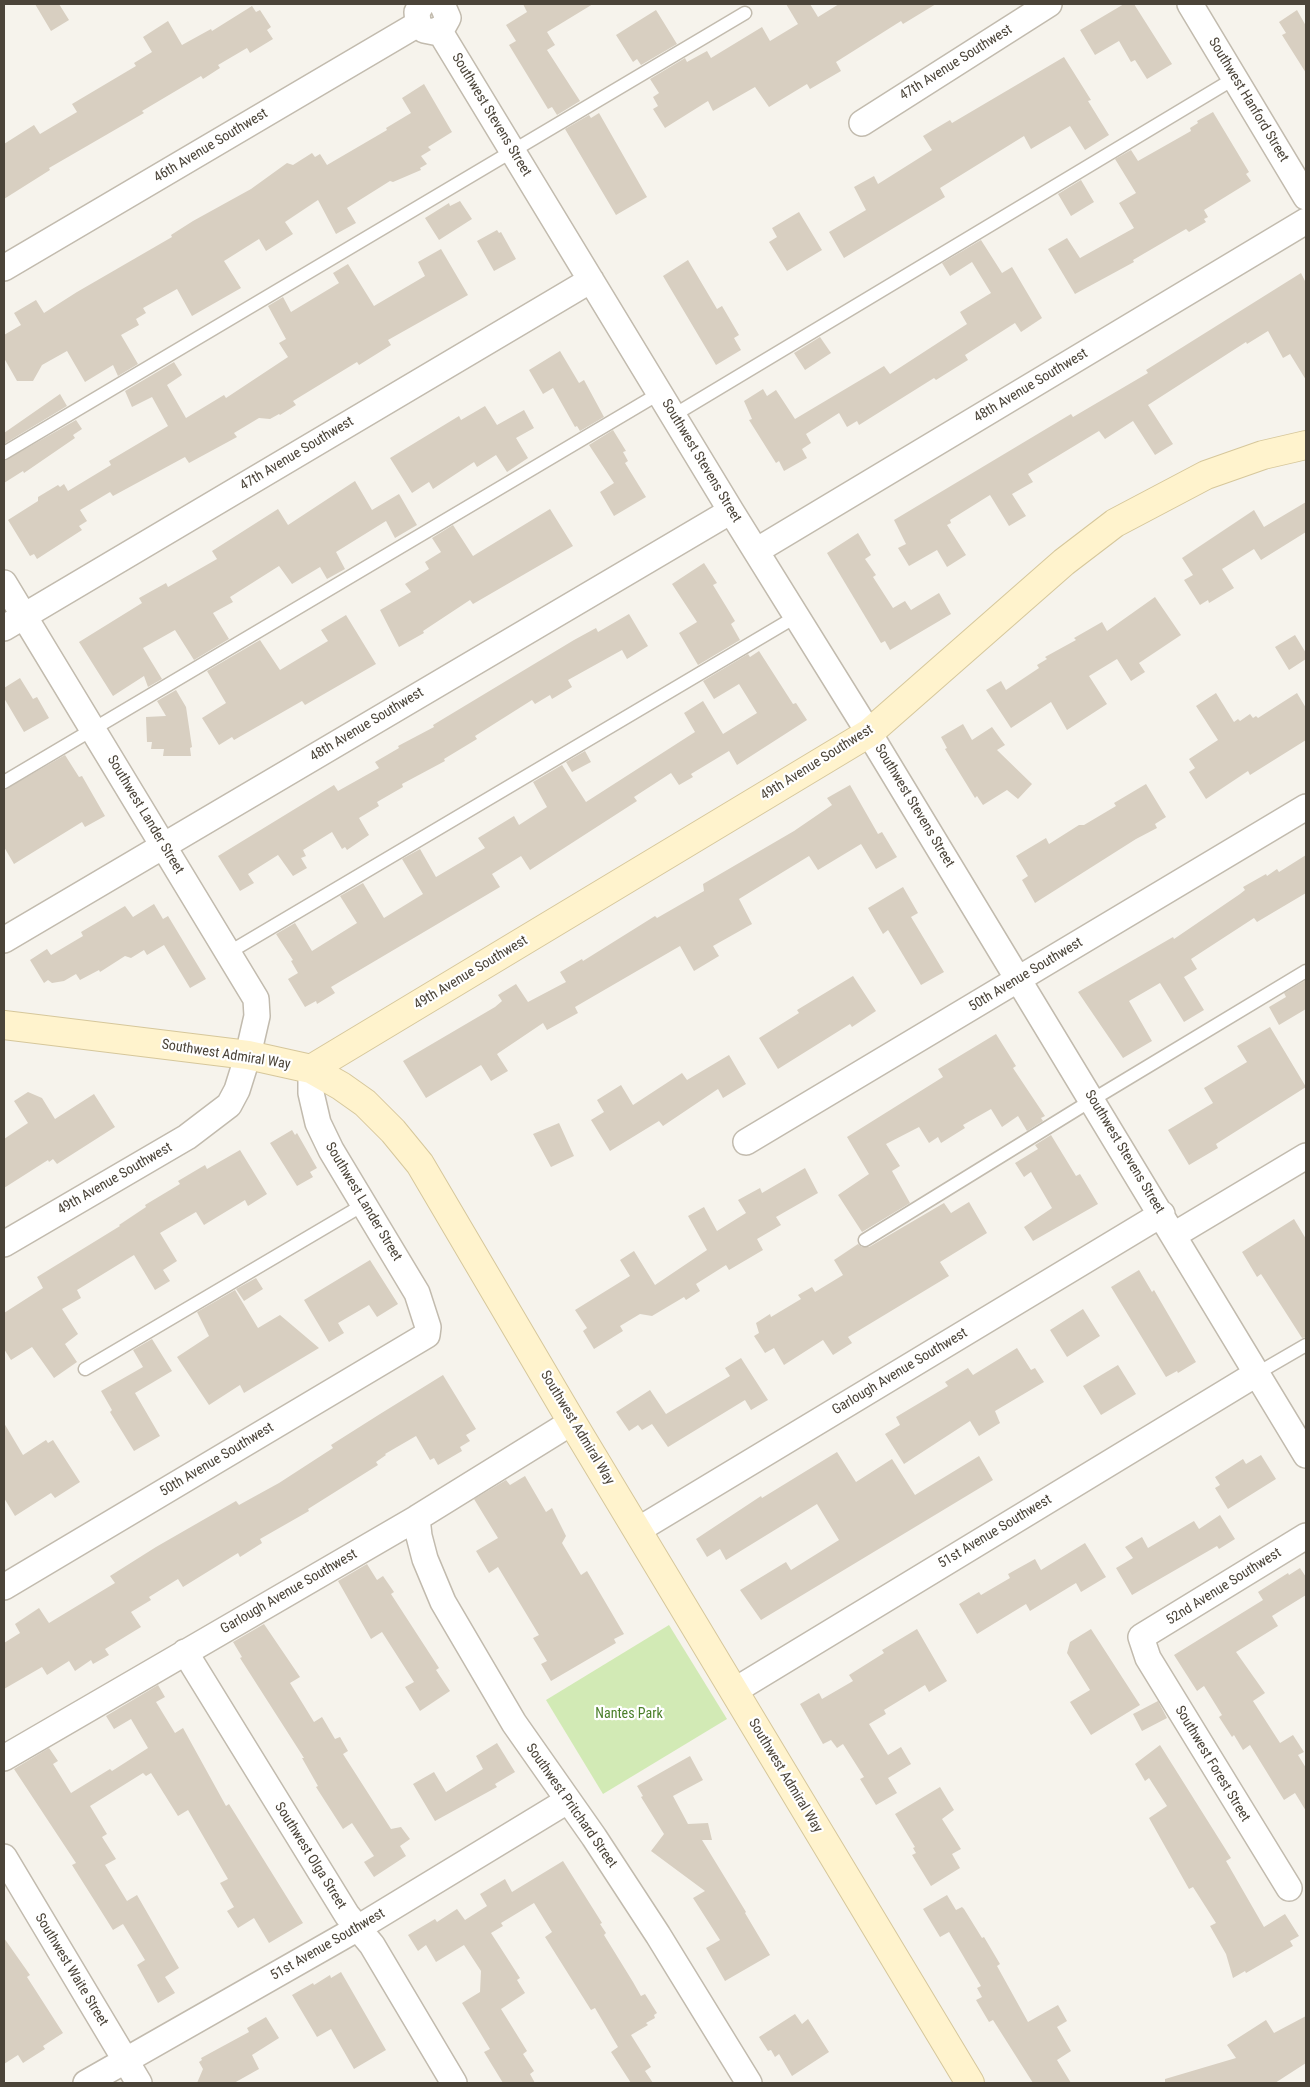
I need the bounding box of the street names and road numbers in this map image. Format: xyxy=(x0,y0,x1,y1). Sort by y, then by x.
street label: 47th Avenue Southwest xyxy=(897,22,1015,104)
street label: Southwest Hanford Street xyxy=(1204,35,1292,165)
street label: Southwest Stevens Street xyxy=(448,50,534,180)
street label: 46th Avenue Southwest xyxy=(151,105,271,187)
street label: 48th Avenue Southwest xyxy=(971,345,1091,427)
street label: Southwest Stevens Street xyxy=(658,396,744,526)
street label: 47th Avenue Southwest xyxy=(237,413,357,495)
street label: 48th Avenue Southwest xyxy=(307,684,427,766)
street label: 49th Avenue Southwest xyxy=(758,722,876,804)
street label: Southwest Stevens Street xyxy=(871,741,957,871)
street label: Southwest Lander Street xyxy=(103,753,187,877)
street label: 49th Avenue Southwest xyxy=(411,932,531,1014)
street label: 50th Avenue Southwest xyxy=(966,934,1086,1016)
street label: Southwest Admiral Way xyxy=(160,1037,292,1073)
street label: Southwest Stevens Street xyxy=(1081,1087,1167,1217)
street label: 49th Avenue Southwest xyxy=(55,1139,175,1219)
street label: Southwest Lander Street xyxy=(321,1140,405,1264)
street label: Garlough Avenue Southwest xyxy=(829,1325,971,1419)
street label: Southwest Admiral Way xyxy=(536,1368,618,1488)
street label: 50th Avenue Southwest xyxy=(157,1419,277,1501)
street label: 51st Avenue Southwest xyxy=(935,1492,1055,1572)
street label: 52nd Avenue Southwest xyxy=(1163,1545,1285,1629)
street label: Garlough Avenue Southwest xyxy=(218,1546,360,1638)
street label: Southwest Forest Street xyxy=(1171,1703,1253,1825)
street label: Southwest Admiral Way xyxy=(744,1716,826,1836)
street label: Southwest Pritchard Street xyxy=(522,1741,620,1871)
street label: Southwest Olga Street xyxy=(270,1800,350,1912)
street label: 51st Avenue Southwest xyxy=(268,1905,388,1985)
street label: Southwest Waite Street xyxy=(31,1911,111,2029)

